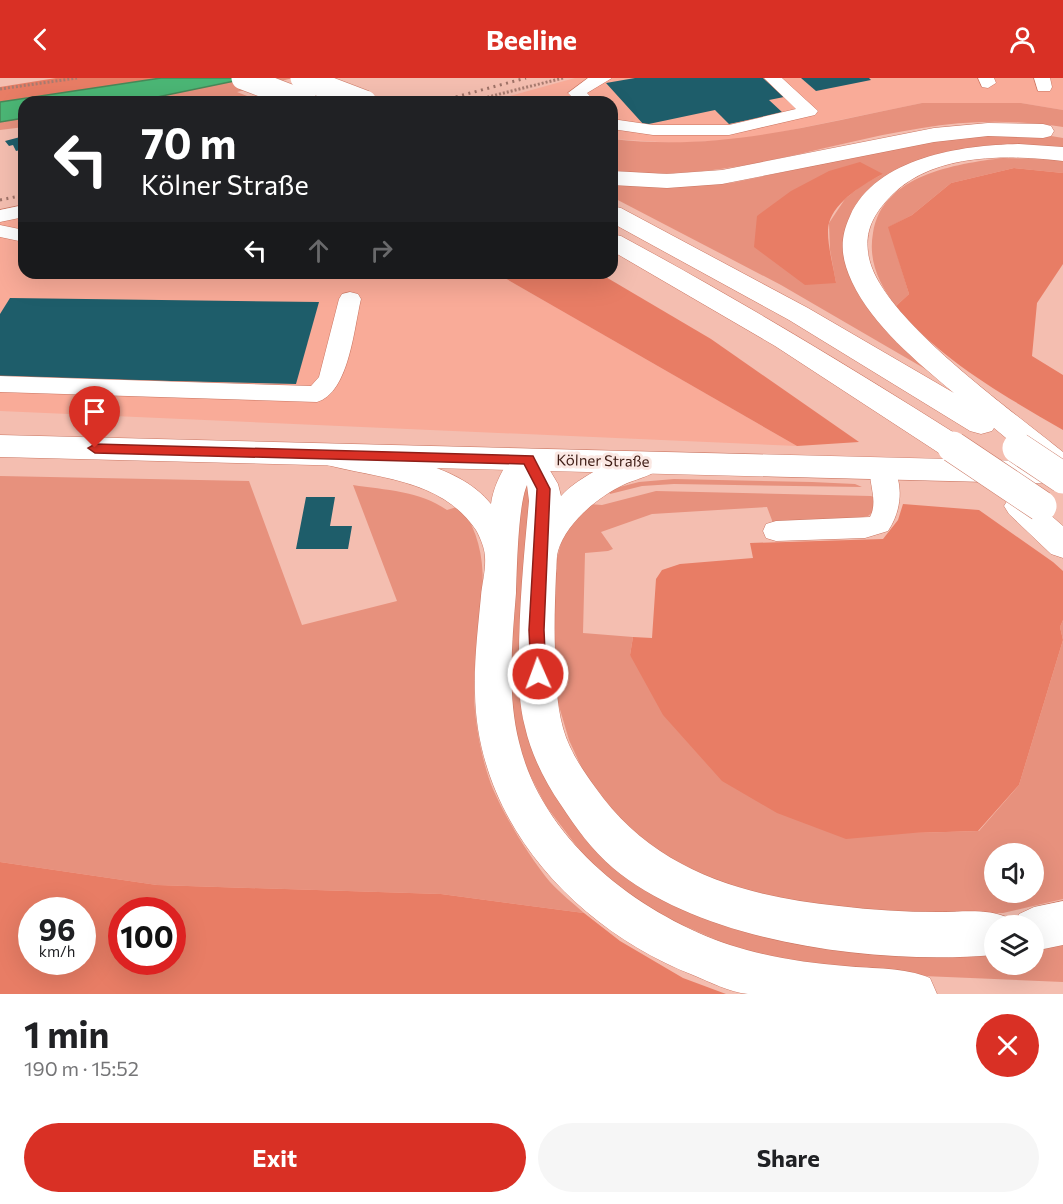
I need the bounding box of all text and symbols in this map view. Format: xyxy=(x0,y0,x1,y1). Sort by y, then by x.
icon: back xyxy=(24,23,57,56)
text: Beeline xyxy=(486,23,577,56)
icon: person xyxy=(1006,23,1039,56)
text: 70 m xyxy=(141,116,236,168)
icon: left xyxy=(42,120,120,198)
text: Kölner Straße xyxy=(141,168,309,201)
icon: left xyxy=(239,234,272,267)
icon: ahead xyxy=(302,234,335,267)
icon: right xyxy=(365,234,398,267)
pin xyxy=(69,386,120,448)
icon: arrive xyxy=(78,395,111,428)
street label: Kölner Straße xyxy=(556,450,650,470)
position arrow xyxy=(506,642,570,706)
map controls xyxy=(984,843,1044,975)
button: sound xyxy=(984,843,1044,903)
speed limit sign: 100 xyxy=(108,897,186,975)
text: 96 xyxy=(38,910,76,947)
button: layers xyxy=(984,915,1044,975)
text: km/h xyxy=(39,942,75,960)
text: 1 min xyxy=(24,1011,109,1055)
button: close xyxy=(976,1014,1039,1077)
text: 190 m · 15:52 xyxy=(24,1056,139,1080)
button: Exit xyxy=(24,1123,526,1192)
button: Share xyxy=(538,1123,1039,1192)

